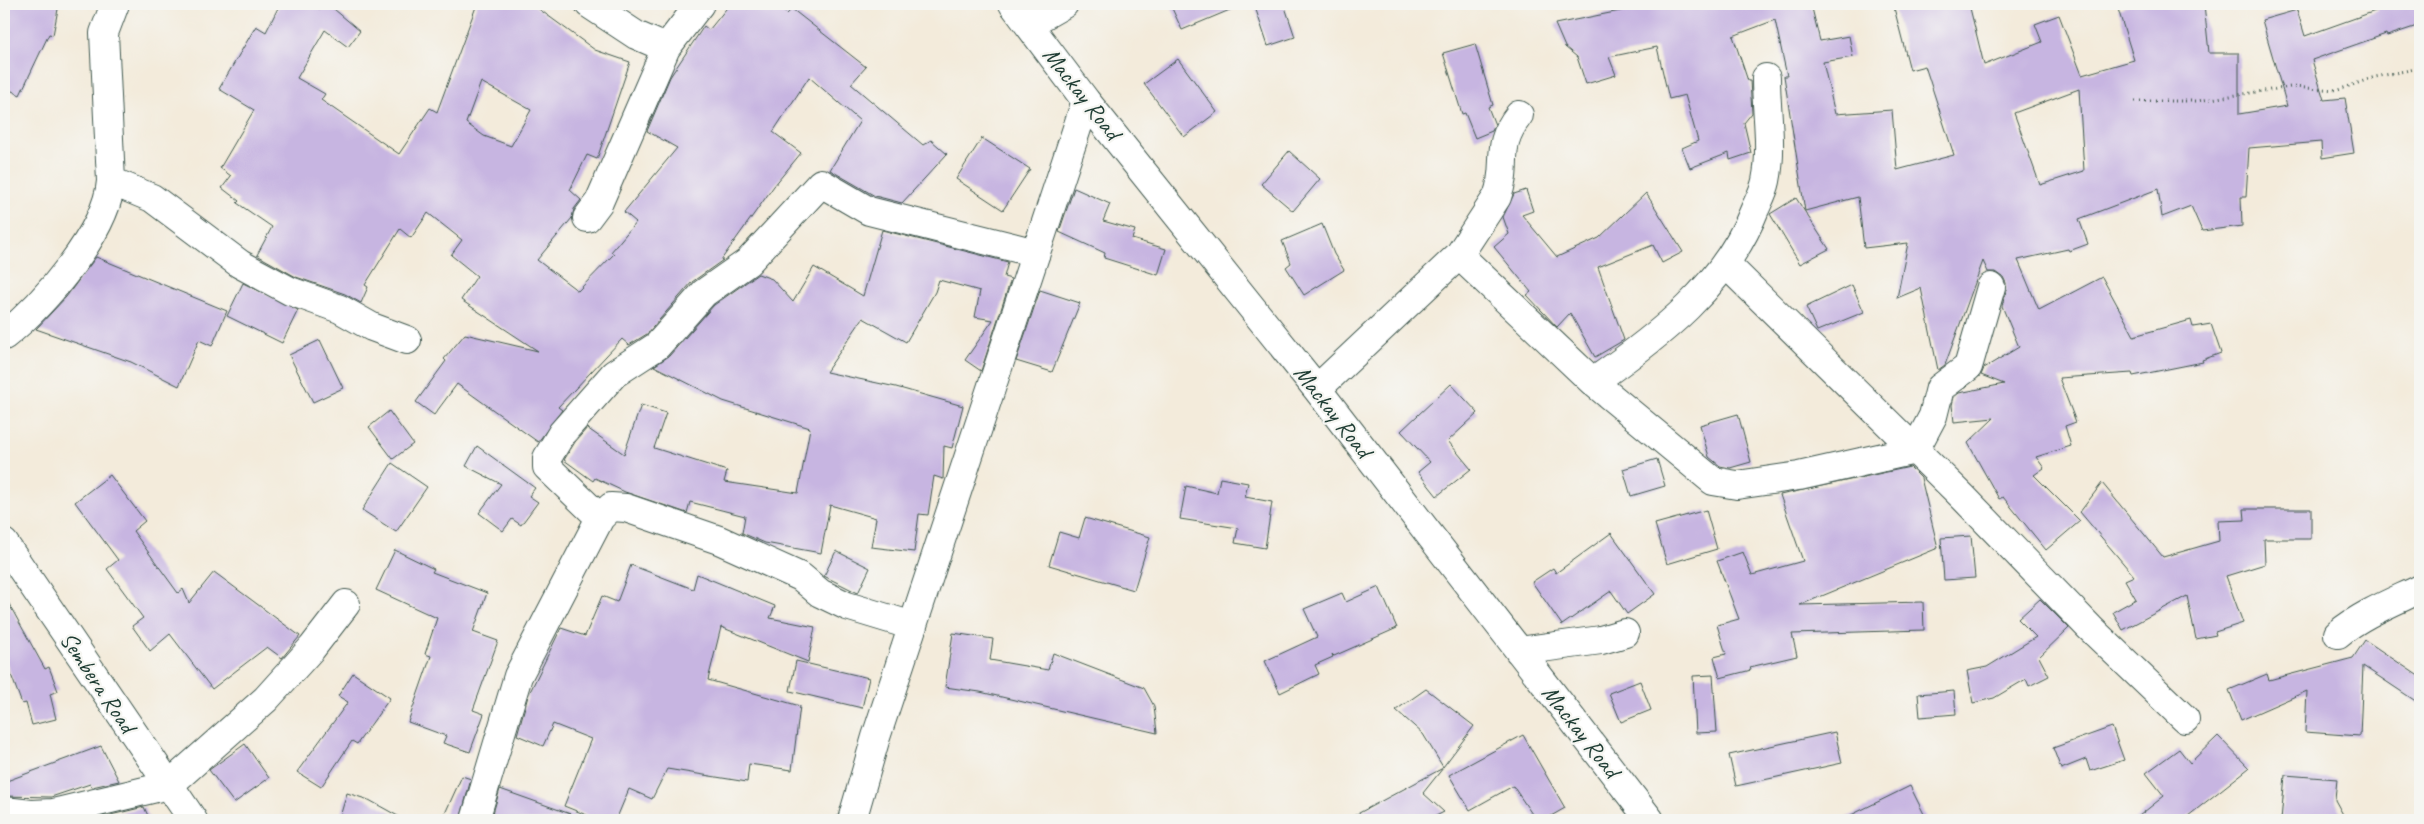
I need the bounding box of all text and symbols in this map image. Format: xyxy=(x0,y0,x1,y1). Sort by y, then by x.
street label: Mackay Road xyxy=(1036,41,1130,148)
street label: Mackay Road xyxy=(1287,359,1381,466)
street label: Sembera Road xyxy=(53,626,145,741)
street label: Mackay Road xyxy=(1535,679,1629,786)

